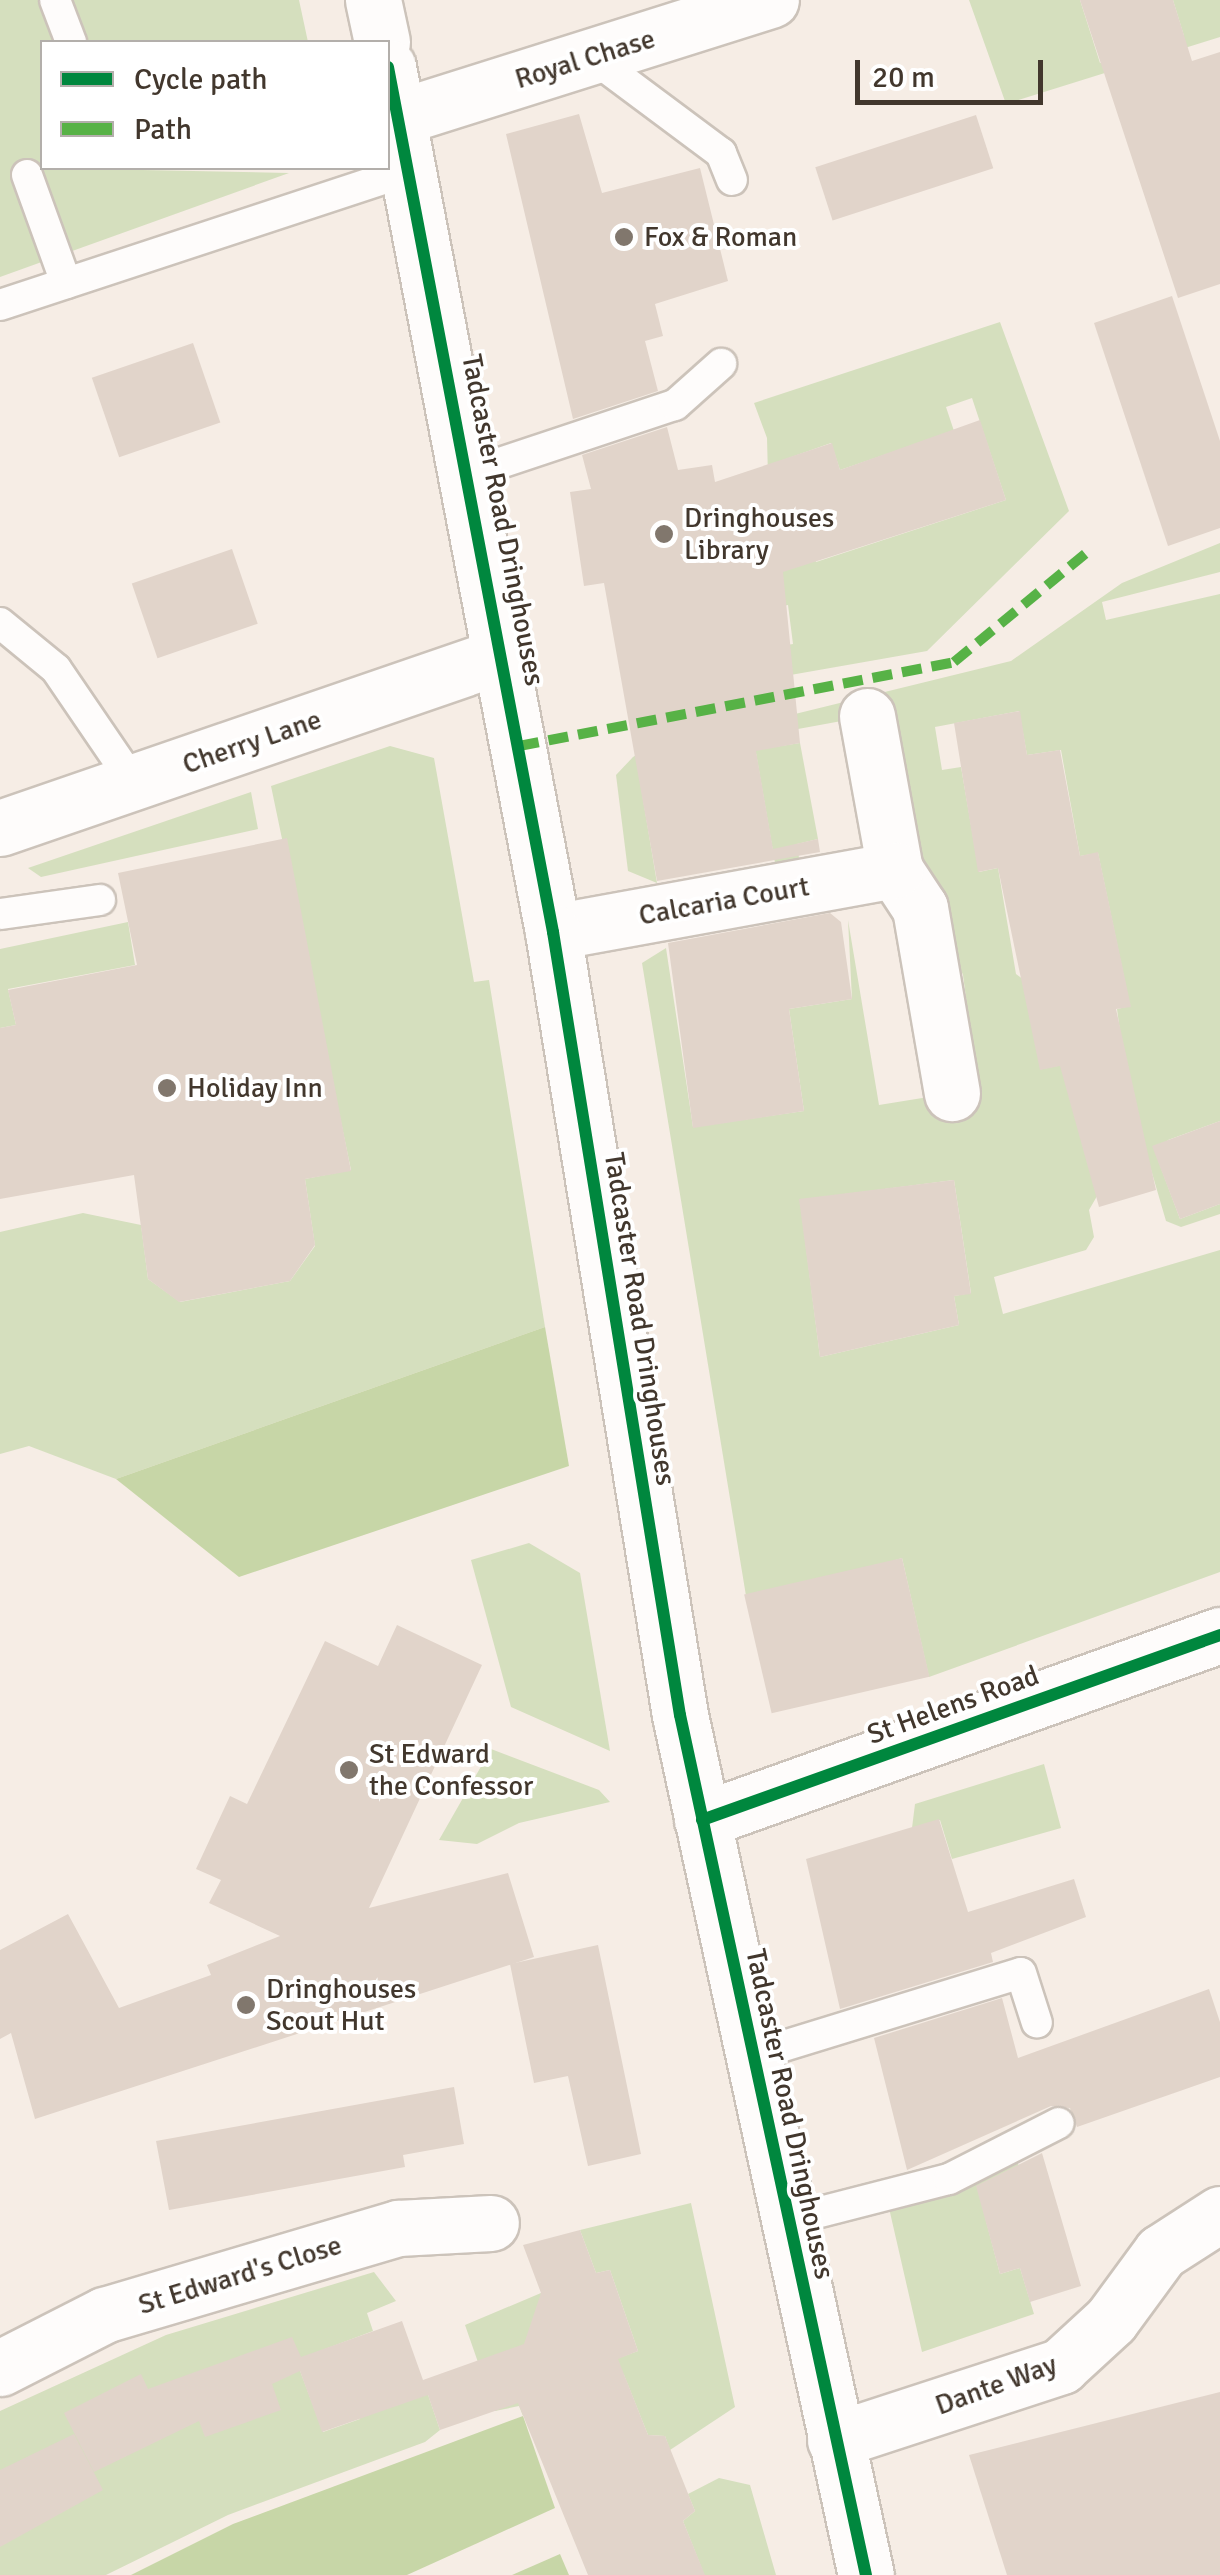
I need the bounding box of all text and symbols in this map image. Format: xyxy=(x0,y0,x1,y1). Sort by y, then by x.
street label: Royal Chase xyxy=(511,22,659,96)
legend xyxy=(40,40,390,170)
scale bar xyxy=(860,40,1048,102)
text: 20 m xyxy=(872,59,935,96)
text: Cycle path xyxy=(134,61,268,98)
text: Path xyxy=(134,111,192,148)
place label: Fox & Roman xyxy=(644,220,797,254)
marker: Fox & Roman xyxy=(613,226,635,248)
street label: Tadcaster Road Dringhouses xyxy=(454,352,552,688)
place label: Dringhouses Library xyxy=(684,501,834,567)
marker: Dringhouses Library xyxy=(653,523,675,545)
street label: Cherry Lane xyxy=(178,703,326,781)
street label: Calcaria Court xyxy=(636,870,812,932)
place label: Holiday Inn xyxy=(187,1071,323,1105)
marker: Holiday Inn xyxy=(156,1077,178,1099)
street label: Tadcaster Road Dringhouses xyxy=(597,1150,683,1488)
street label: St Helens Road xyxy=(863,1658,1043,1752)
place label: St Edward the Confessor xyxy=(369,1737,533,1803)
marker: St Edward the Confessor xyxy=(338,1759,360,1781)
street label: Tadcaster Road Dringhouses xyxy=(739,1946,841,2282)
place label: Dringhouses Scout Hut xyxy=(266,1972,416,2038)
marker: Dringhouses Scout Hut xyxy=(235,1994,257,2016)
street label: St Edward's Close xyxy=(134,2228,346,2322)
street label: Dante Way xyxy=(931,2348,1061,2422)

